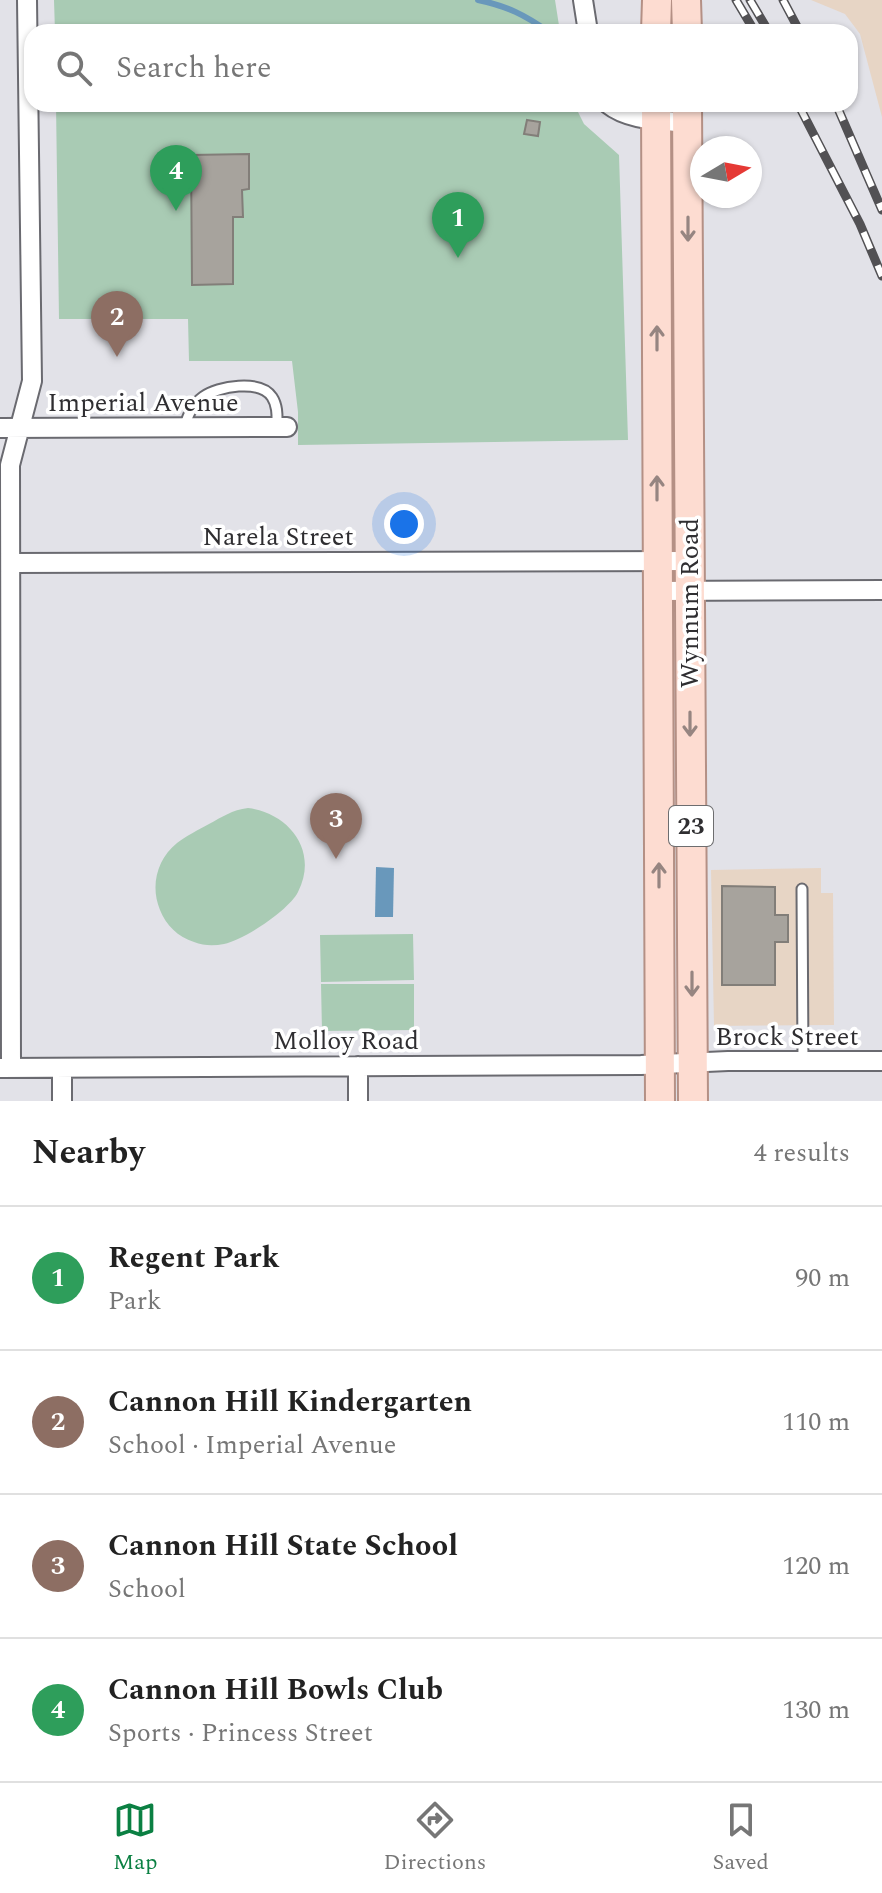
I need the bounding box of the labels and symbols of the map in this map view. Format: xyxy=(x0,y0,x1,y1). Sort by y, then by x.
north arrow xyxy=(690,136,762,208)
pin: 4 xyxy=(150,145,202,211)
pin: 1 xyxy=(432,192,484,258)
one-way arrow xyxy=(680,215,696,242)
pin: 2 xyxy=(91,291,143,357)
one-way arrow xyxy=(649,325,665,352)
street label: Imperial Avenue xyxy=(48,383,238,423)
one-way arrow xyxy=(649,475,665,502)
your location xyxy=(384,504,424,544)
street label: Narela Street xyxy=(202,517,354,557)
street label: Wynnum Road xyxy=(670,518,710,688)
one-way arrow xyxy=(682,710,698,737)
pin: 3 xyxy=(310,793,362,859)
road number: 23 xyxy=(669,806,713,846)
one-way arrow xyxy=(651,862,667,889)
one-way arrow xyxy=(684,970,700,997)
street label: Brock Street xyxy=(715,1017,859,1057)
street label: Molloy Road xyxy=(273,1021,419,1061)

